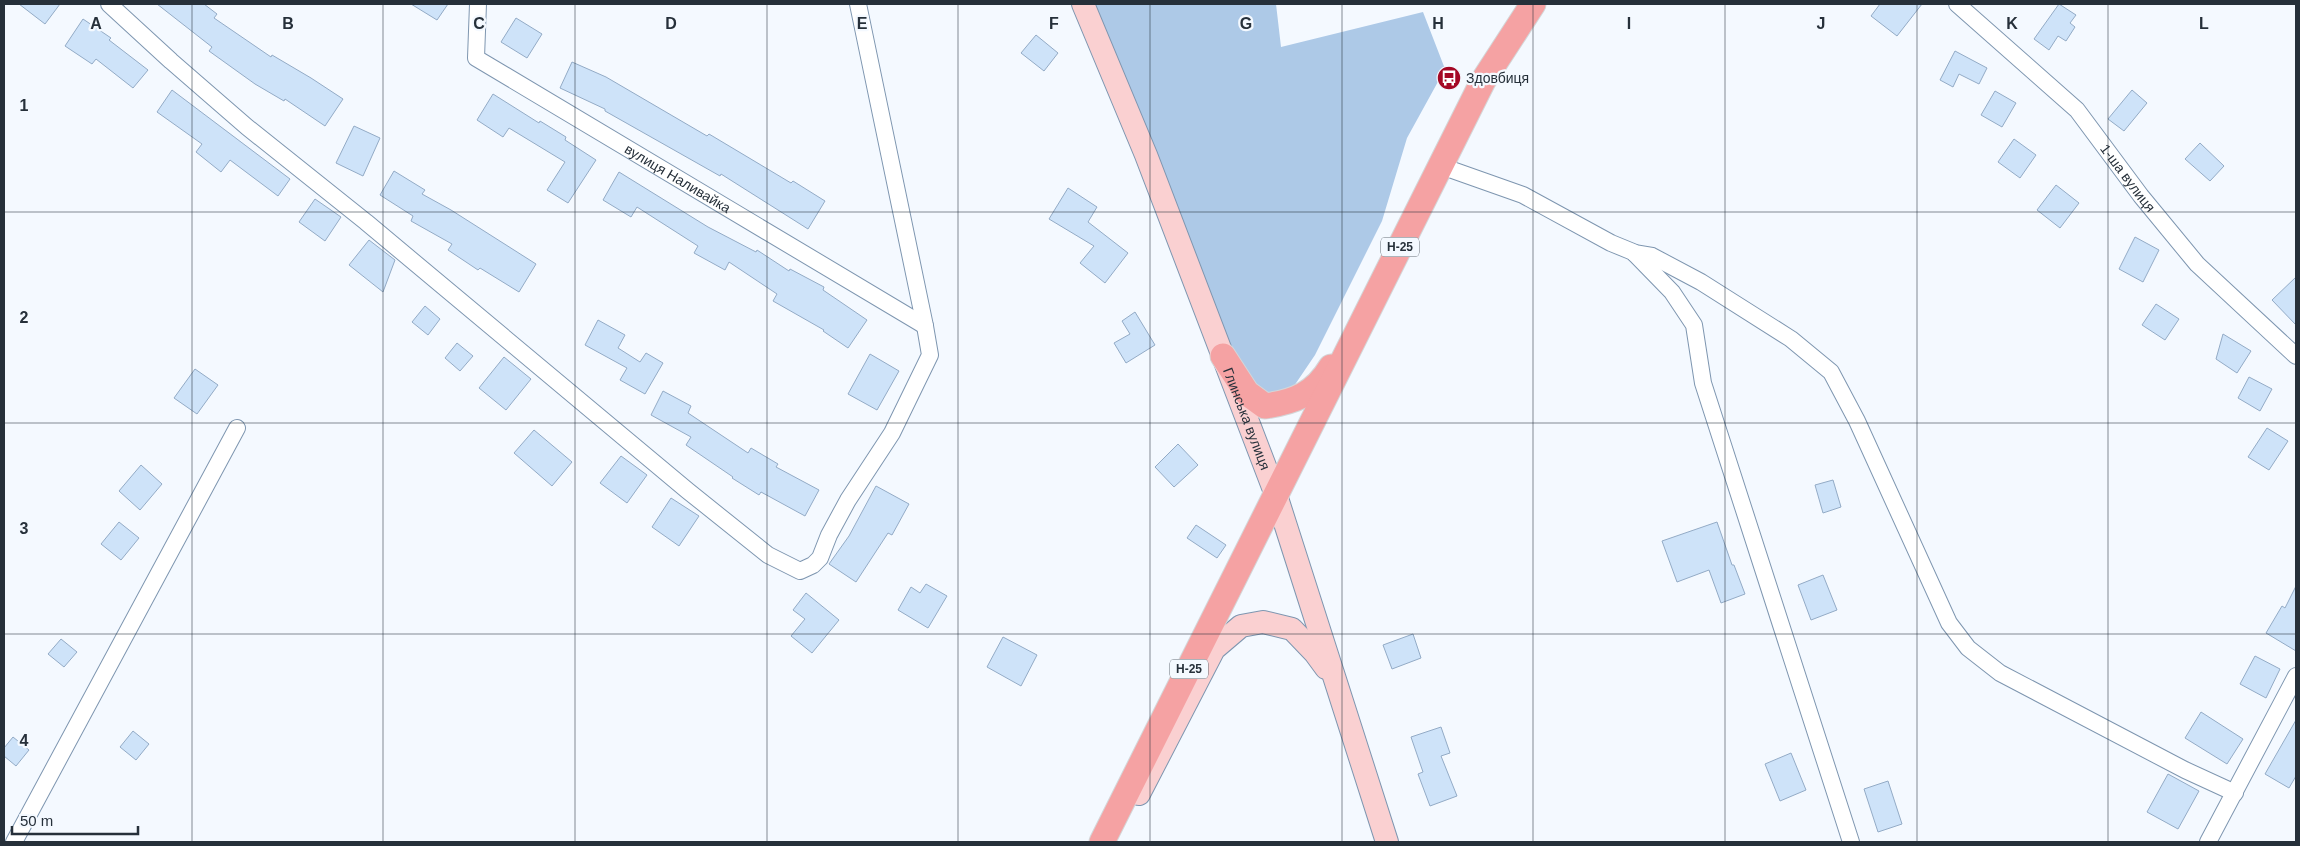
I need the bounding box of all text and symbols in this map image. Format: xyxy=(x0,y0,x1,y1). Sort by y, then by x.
text: A xyxy=(90,15,102,32)
text: B xyxy=(282,15,294,32)
text: C xyxy=(473,15,485,32)
text: D xyxy=(665,15,677,32)
text: E xyxy=(857,15,868,32)
text: F xyxy=(1049,15,1059,32)
text: G xyxy=(1240,15,1252,32)
text: H xyxy=(1432,15,1444,32)
text: I xyxy=(1627,15,1631,32)
text: J xyxy=(1817,15,1825,32)
text: K xyxy=(2006,15,2018,32)
text: L xyxy=(2199,15,2209,32)
bus stop icon: Здовбиця xyxy=(1436,65,1462,91)
place label: Здовбиця xyxy=(1466,70,1529,86)
text: 1 xyxy=(20,97,29,114)
street label: вулиця Наливайка xyxy=(622,141,734,216)
street label: 1-ша вулиця xyxy=(2097,141,2159,215)
road number: Н-25 xyxy=(1381,238,1419,256)
text: 2 xyxy=(20,309,29,326)
street label: Глинська вулиця xyxy=(1220,365,1274,472)
text: 3 xyxy=(20,520,29,537)
road number: Н-25 xyxy=(1170,660,1208,679)
text: 4 xyxy=(20,732,29,749)
scale bar xyxy=(12,804,139,836)
text: 50 m xyxy=(20,812,53,829)

